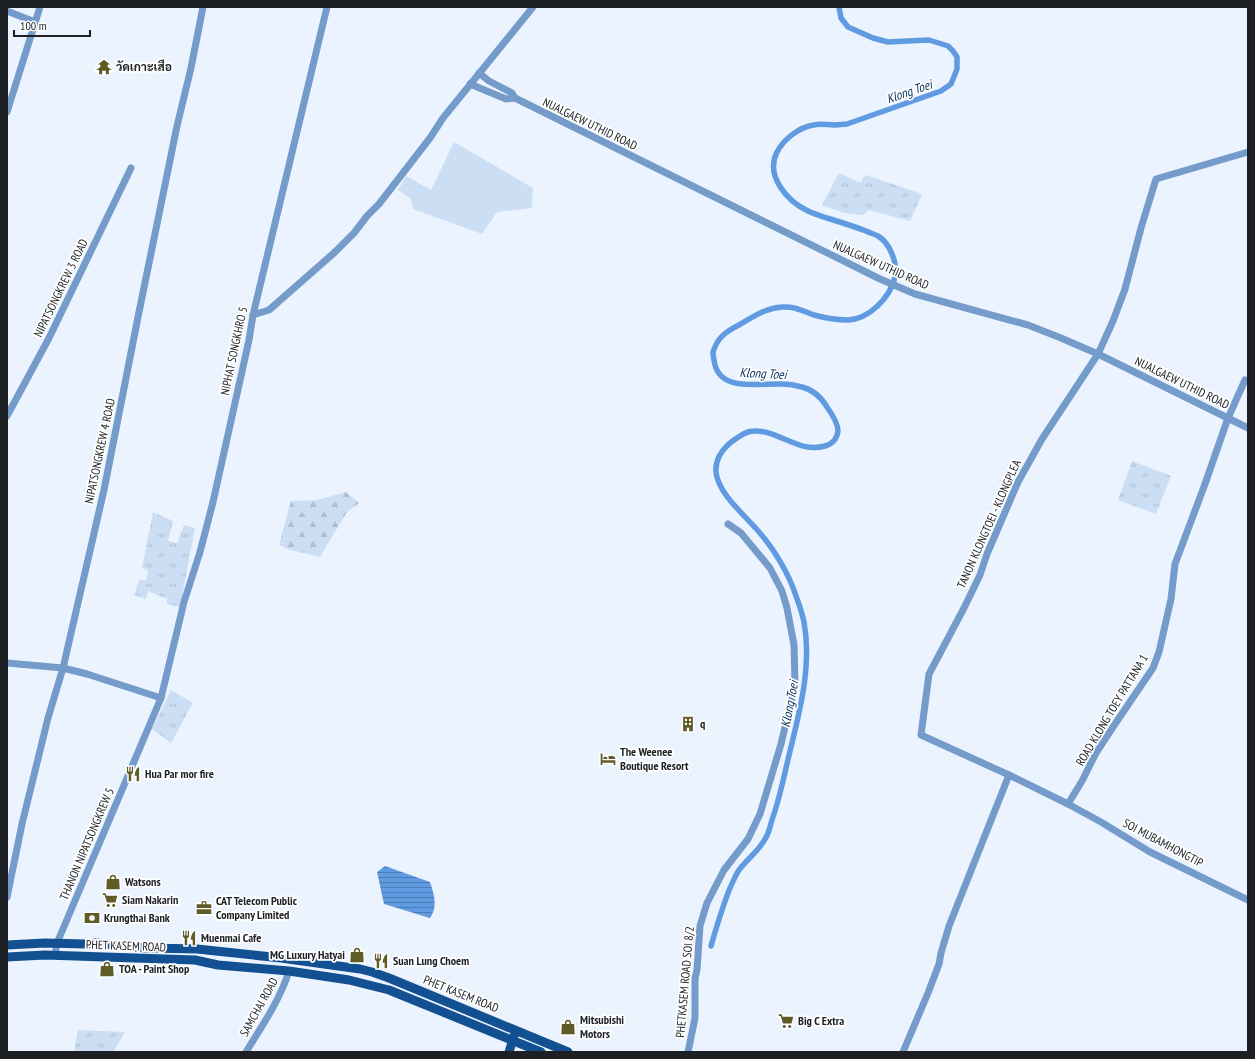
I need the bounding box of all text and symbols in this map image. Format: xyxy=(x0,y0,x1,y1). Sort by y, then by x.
scale bar xyxy=(14,12,90,38)
text: 100 m xyxy=(20,18,47,33)
temple icon: วัดเกาะเสือ xyxy=(95,58,113,76)
place label: วัดเกาะเสือ xyxy=(116,59,172,74)
water label: Klong Toei xyxy=(884,75,936,107)
street label: NUALGAEW UTHID ROAD xyxy=(541,94,640,153)
street label: NIPATSONGKREW 3 ROAD xyxy=(30,236,91,339)
street label: NUALGAEW UTHID ROAD xyxy=(831,237,931,292)
street label: NIPHAT SONGKHRO 5 xyxy=(217,305,250,396)
street label: NUALGAEW UTHID ROAD xyxy=(1133,353,1232,412)
water label: Klong Toei xyxy=(739,364,789,383)
street label: NIPATSONGKREW 4 ROAD xyxy=(81,397,118,505)
street label: TANON KLONGTOEI - KLONGPLEA xyxy=(953,457,1024,590)
street label: ROAD KLONG TOEY PATTANA 1 xyxy=(1072,651,1151,768)
water label: Klong Toei xyxy=(777,677,803,729)
building icon: q xyxy=(679,715,697,733)
place label: q xyxy=(700,716,705,731)
place label: The Weenee Boutique Resort xyxy=(620,744,689,773)
hotel icon: The Weenee Boutique Resort xyxy=(599,750,617,768)
restaurant icon: Hua Par mor fire xyxy=(124,765,142,783)
place label: Hua Par mor fire xyxy=(145,766,214,781)
street label: THANON NIPATSONGKREW 5 xyxy=(56,785,117,902)
street label: SOI MUBAMHONGTIP xyxy=(1120,815,1207,870)
shop icon: Watsons xyxy=(104,873,122,891)
place label: Watsons xyxy=(124,874,161,889)
supermarket icon: Siam Nakarin xyxy=(101,891,119,909)
place label: Siam Nakarin xyxy=(122,892,178,907)
place label: CAT Telecom Public Company Limited xyxy=(216,893,298,922)
office icon: CAT Telecom Public Company Limited xyxy=(195,899,213,917)
bank icon: Krungthai Bank xyxy=(83,909,101,927)
place label: Krungthai Bank xyxy=(104,910,170,925)
street label: PHETKASEM ROAD SOI 8/2 xyxy=(672,926,697,1038)
restaurant icon: Muenmai Cafe xyxy=(180,929,198,947)
place label: Muenmai Cafe xyxy=(201,930,261,945)
street label: PHET KASEM ROAD xyxy=(86,937,166,954)
shop icon: MG Luxury Hatyai xyxy=(348,946,366,964)
place label: MG Luxury Hatyai xyxy=(270,947,345,962)
restaurant icon: Suan Lung Choem xyxy=(372,952,390,970)
place label: Suan Lung Choem xyxy=(393,953,469,968)
shop icon: TOA - Paint Shop xyxy=(98,960,116,978)
place label: TOA - Paint Shop xyxy=(119,961,190,976)
street label: PHET KASEM ROAD xyxy=(421,972,501,1015)
street label: SAMCHAI ROAD xyxy=(236,975,281,1039)
place label: Mitsubishi Motors xyxy=(580,1012,624,1041)
supermarket icon: Big C Extra xyxy=(777,1012,795,1030)
place label: Big C Extra xyxy=(798,1013,844,1028)
shop icon: Mitsubishi Motors xyxy=(559,1018,577,1036)

